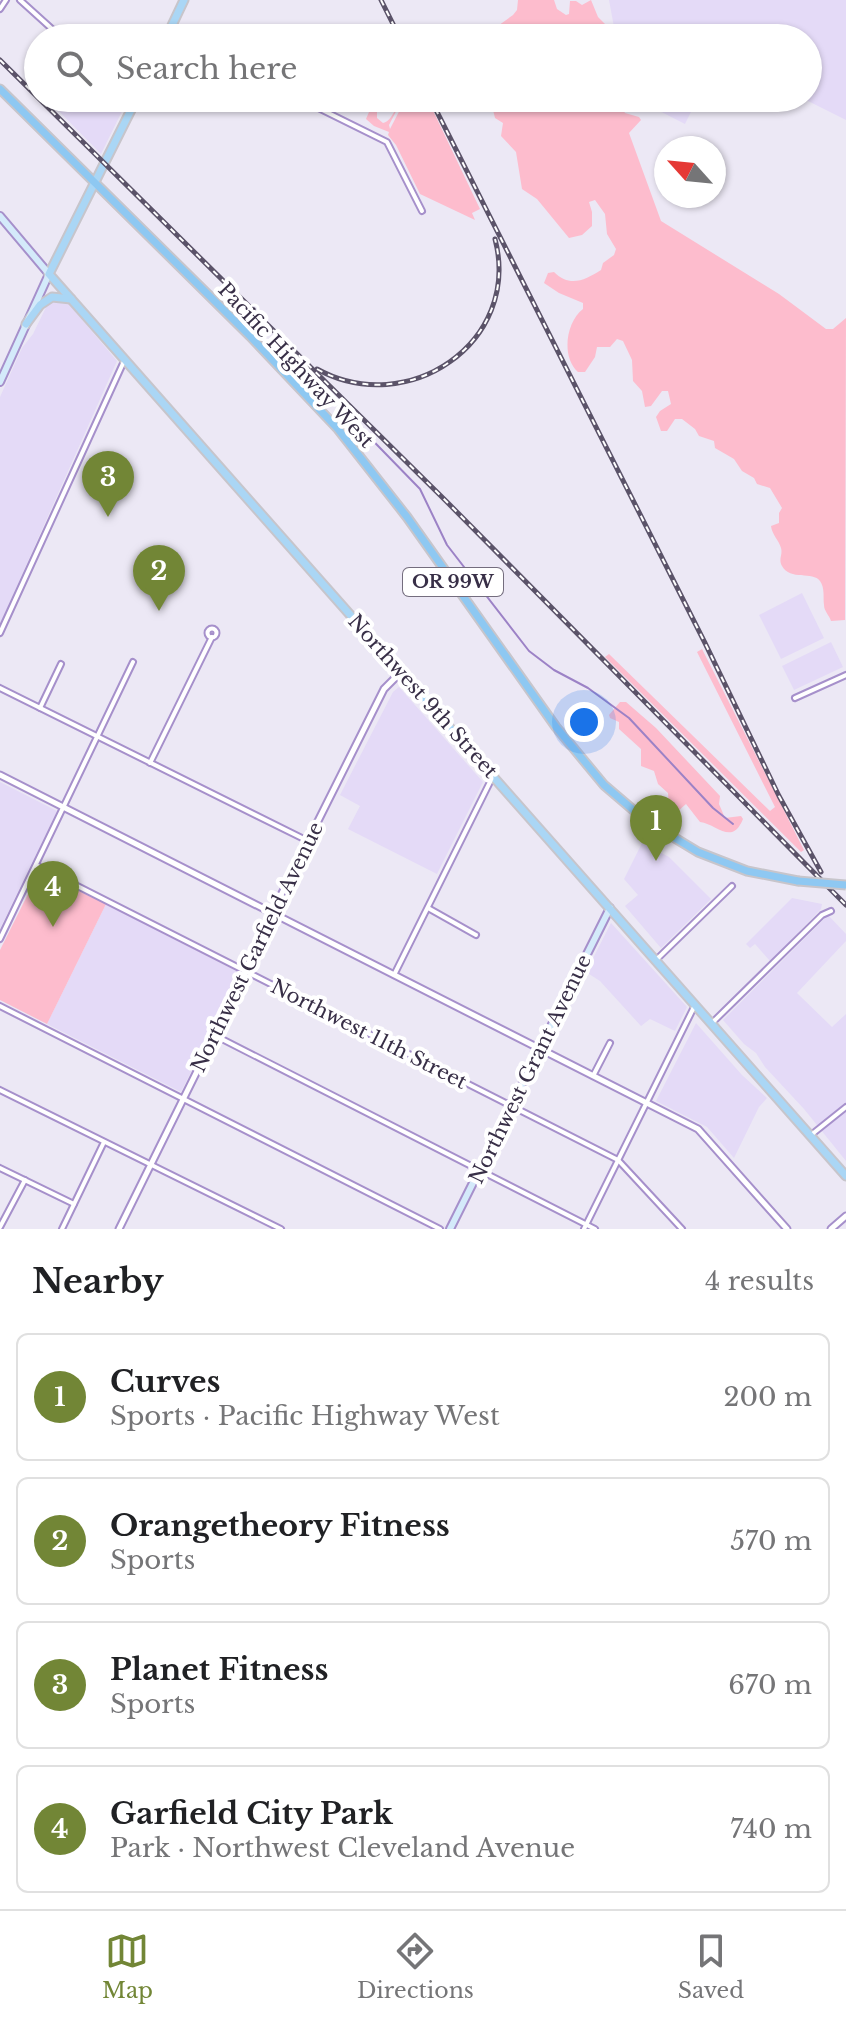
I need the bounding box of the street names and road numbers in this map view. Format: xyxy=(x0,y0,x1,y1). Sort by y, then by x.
street label: Pacific Highway West xyxy=(213,277,379,453)
road number: OR 99W xyxy=(403,568,503,596)
street label: Northwest 9th Street xyxy=(343,609,503,783)
street label: Northwest Garfield Avenue xyxy=(186,818,328,1076)
street label: Northwest Grant Avenue xyxy=(464,951,596,1187)
street label: Northwest 11th Street xyxy=(267,974,471,1094)

